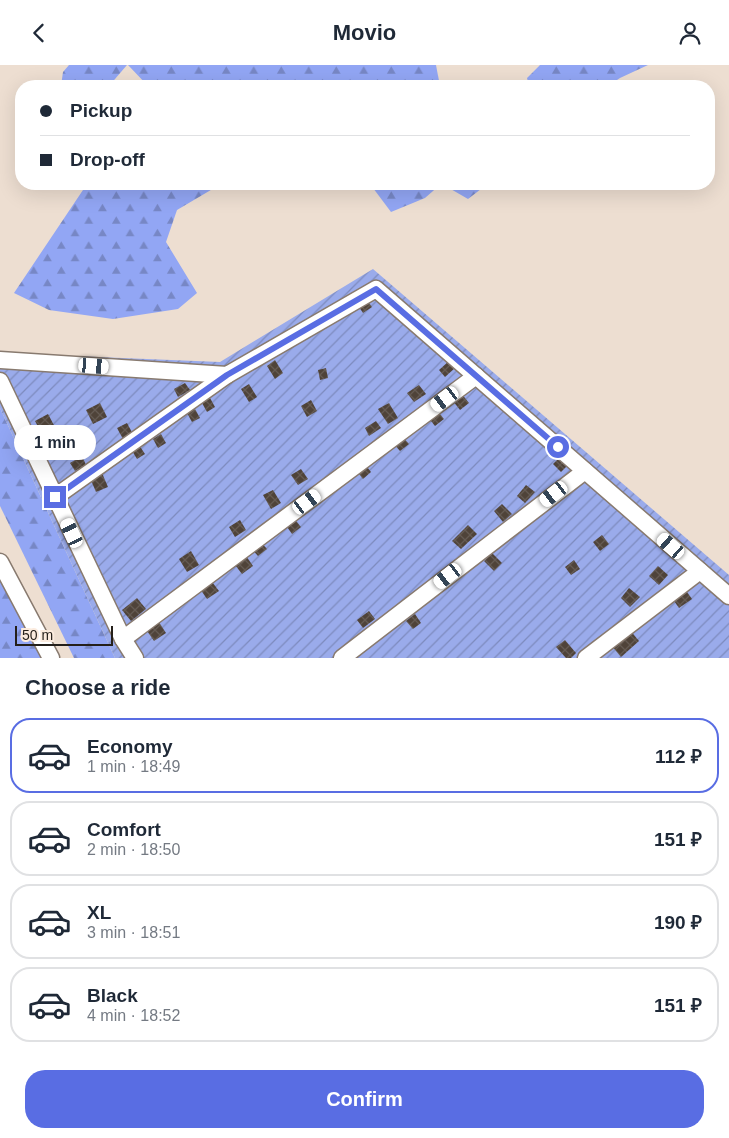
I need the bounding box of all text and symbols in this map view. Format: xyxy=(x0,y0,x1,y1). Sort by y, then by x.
icon: back xyxy=(25,19,53,47)
icon: person xyxy=(676,19,704,47)
text: Movio xyxy=(333,20,396,45)
text: Pickup xyxy=(70,100,132,121)
text: Drop-off xyxy=(70,149,145,170)
car xyxy=(78,357,109,375)
car xyxy=(428,384,461,414)
callout: 1 min xyxy=(14,425,96,459)
text: 1 min xyxy=(34,434,76,451)
route start xyxy=(547,436,569,458)
car xyxy=(537,479,570,509)
route end xyxy=(44,486,66,508)
car xyxy=(290,487,323,517)
car xyxy=(58,516,85,550)
car xyxy=(654,530,687,562)
car xyxy=(431,561,464,591)
scale bar xyxy=(15,623,112,646)
text: 50 m xyxy=(22,627,53,643)
text: Choose a ride xyxy=(25,675,170,700)
icon: car xyxy=(27,733,72,778)
text: Economy xyxy=(87,736,173,757)
text: 112 ₽ xyxy=(655,746,702,767)
text: 1 min · 18:49 xyxy=(87,758,180,775)
icon: car xyxy=(27,816,72,861)
text: Comfort xyxy=(87,819,161,840)
text: 151 ₽ xyxy=(654,829,702,850)
text: 2 min · 18:50 xyxy=(87,841,180,858)
icon: car xyxy=(27,899,72,944)
text: XL xyxy=(87,902,111,923)
text: 190 ₽ xyxy=(654,912,702,933)
text: 3 min · 18:51 xyxy=(87,924,180,941)
icon: car xyxy=(27,982,72,1027)
text: Black xyxy=(87,985,138,1006)
text: 151 ₽ xyxy=(654,995,702,1016)
text: 4 min · 18:52 xyxy=(87,1007,180,1024)
button: Confirm xyxy=(25,1070,704,1128)

